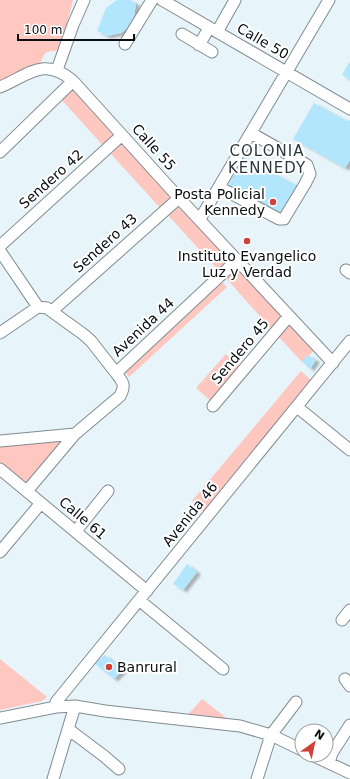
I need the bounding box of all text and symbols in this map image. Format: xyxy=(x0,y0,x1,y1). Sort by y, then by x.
scale bar xyxy=(18,16,134,42)
street label: Calle 50 xyxy=(234,20,292,62)
text: 100 m xyxy=(24,23,62,37)
street label: Calle 55 xyxy=(129,120,179,174)
district label: COLONIA KENNEDY xyxy=(228,142,306,177)
street label: Sendero 42 xyxy=(16,146,86,212)
place label: Posta Policial Kennedy xyxy=(174,186,265,218)
marker: Posta Policial Kennedy xyxy=(268,197,278,207)
street label: Sendero 43 xyxy=(70,210,140,276)
marker: Instituto Evangelico Luz y Verdad xyxy=(242,236,252,246)
place label: Instituto Evangelico Luz y Verdad xyxy=(178,248,316,280)
street label: Avenida 44 xyxy=(109,294,177,360)
street label: Sendero 45 xyxy=(208,315,272,387)
street label: Avenida 46 xyxy=(159,479,221,549)
street label: Calle 61 xyxy=(56,494,110,542)
place label: Banrural xyxy=(117,659,177,675)
marker: Banrural xyxy=(104,662,114,672)
north arrow xyxy=(294,723,334,763)
text: N xyxy=(312,727,327,743)

